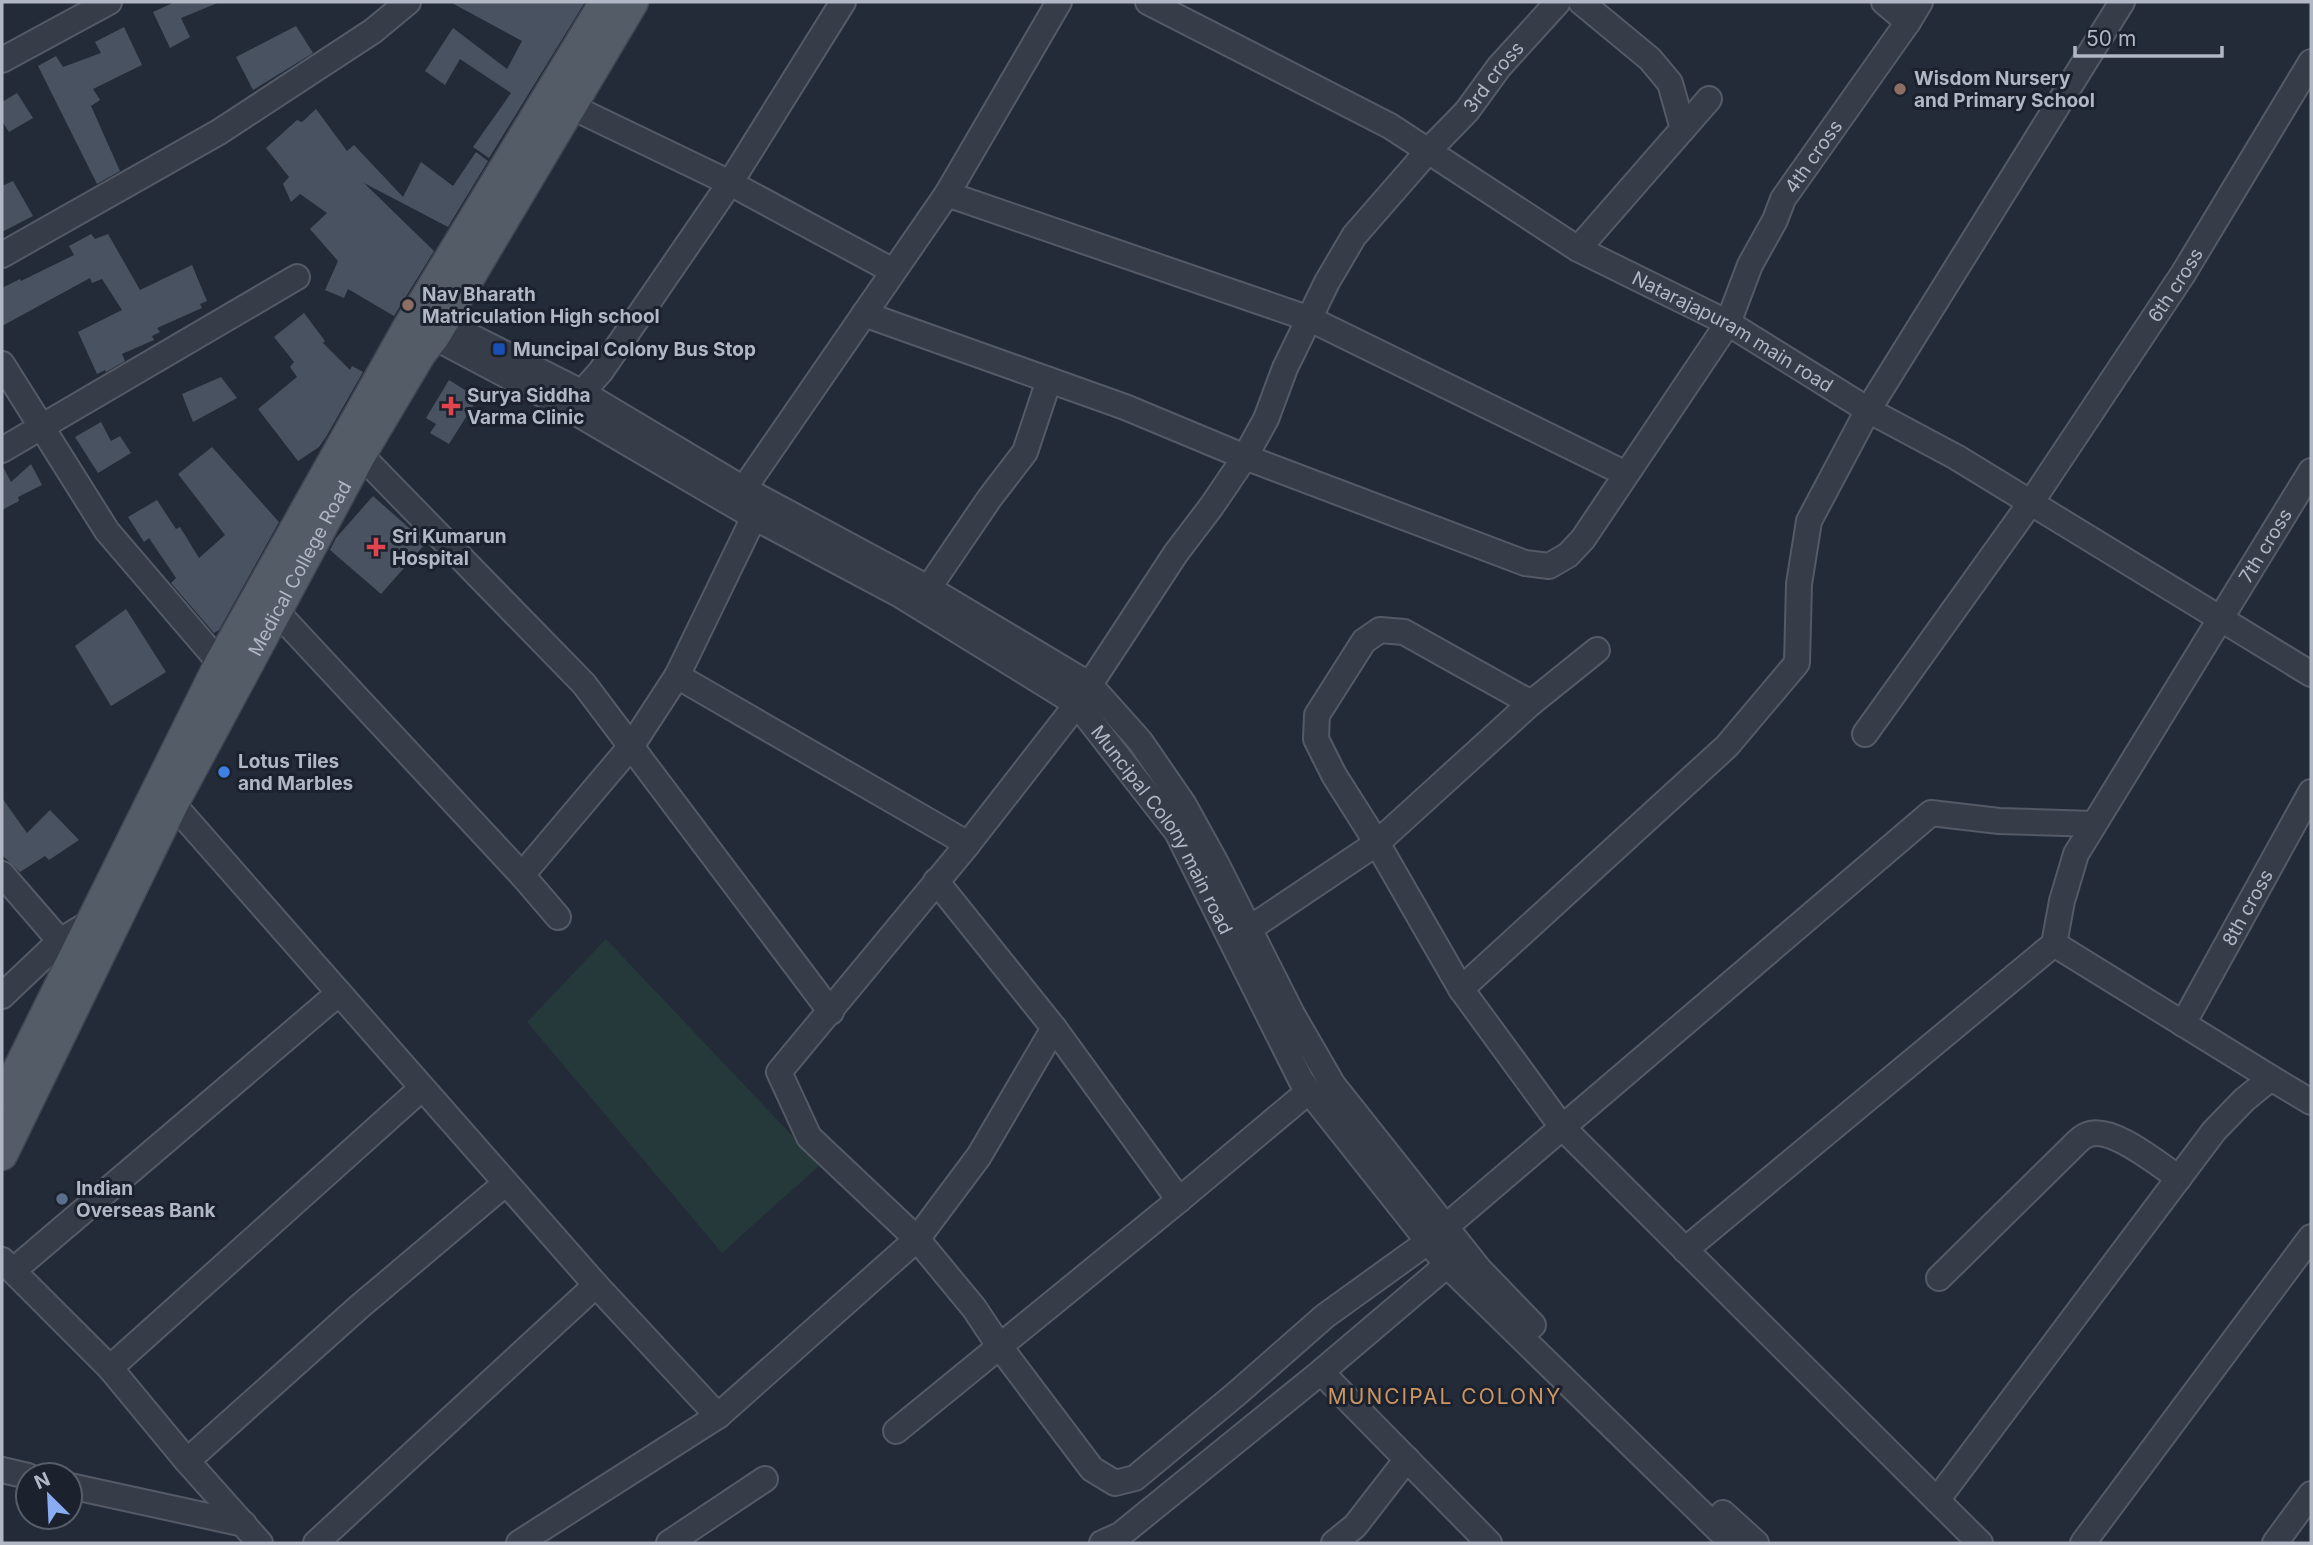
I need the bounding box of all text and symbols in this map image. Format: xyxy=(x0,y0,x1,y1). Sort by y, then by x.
scale bar xyxy=(2075,14,2222,58)
text: 50 m xyxy=(2086,26,2136,51)
street label: 3rd cross xyxy=(1458,36,1528,117)
place label: Wisdom Nursery and Primary School xyxy=(1914,67,2095,112)
marker: Wisdom Nursery and Primary School xyxy=(1892,81,1908,97)
street label: 4th cross xyxy=(1779,115,1847,197)
street label: 6th cross xyxy=(2143,244,2208,326)
street label: Natarajapuram main road xyxy=(1628,266,1837,397)
place label: Nav Bharath Matriculation High school xyxy=(422,283,660,328)
marker: Nav Bharath Matriculation High school xyxy=(400,297,416,313)
place label: Muncipal Colony Bus Stop xyxy=(513,338,756,361)
marker: Muncipal Colony Bus Stop xyxy=(491,341,507,357)
place label: Surya Siddha Varma Clinic xyxy=(467,384,591,429)
marker: Surya Siddha Varma Clinic xyxy=(441,396,461,416)
street label: Medical College Road xyxy=(243,477,356,660)
street label: 7th cross xyxy=(2234,504,2297,587)
place label: Sri Kumarun Hospital xyxy=(392,525,507,570)
marker: Sri Kumarun Hospital xyxy=(366,537,386,557)
street label: Muncipal Colony main road xyxy=(1086,721,1238,938)
place label: Lotus Tiles and Marbles xyxy=(238,750,353,795)
marker: Lotus Tiles and Marbles xyxy=(216,764,232,780)
street label: 8th cross xyxy=(2217,865,2278,950)
place label: Indian Overseas Bank xyxy=(76,1177,216,1222)
marker: Indian Overseas Bank xyxy=(54,1191,70,1207)
district label: MUNCIPAL COLONY xyxy=(1328,1384,1562,1409)
north arrow xyxy=(14,1461,84,1531)
text: N xyxy=(31,1467,54,1494)

